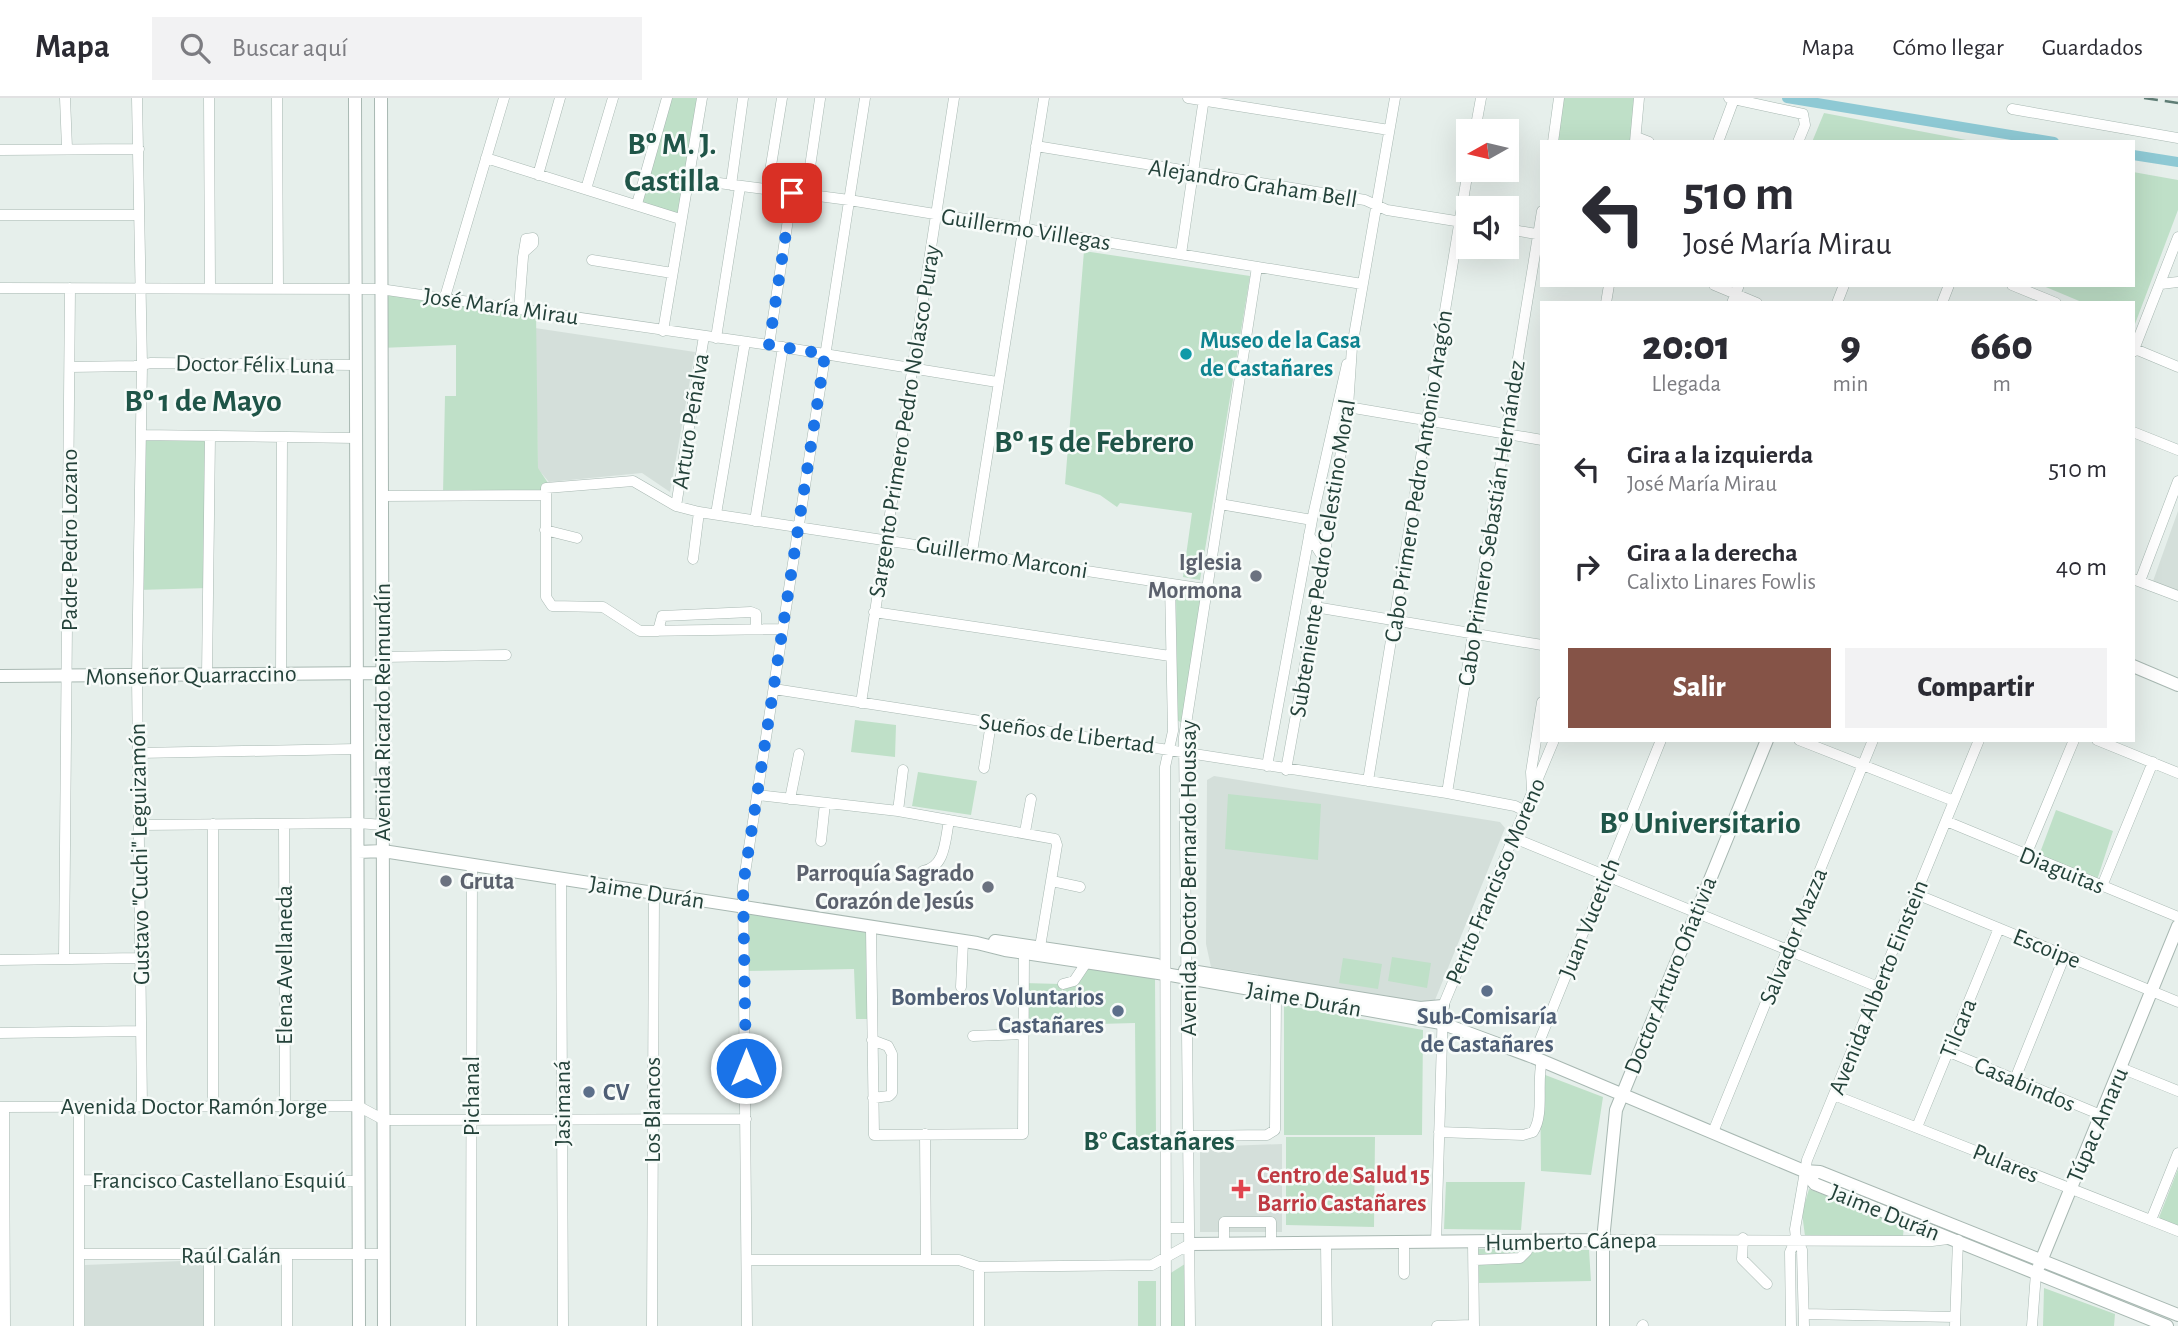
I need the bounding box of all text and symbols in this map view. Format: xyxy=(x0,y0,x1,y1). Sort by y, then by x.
search box xyxy=(152,17,642,80)
icon: search xyxy=(176,29,214,67)
text: Mapa xyxy=(35,31,110,64)
text: Buscar aquí xyxy=(232,35,348,61)
text: Mapa xyxy=(1801,36,1855,60)
text: Cómo llegar xyxy=(1893,36,2004,60)
text: Guardados xyxy=(2042,36,2143,60)
north arrow xyxy=(1456,119,1519,182)
map controls xyxy=(1456,119,1519,259)
district label: Bº M. J. Castilla xyxy=(624,128,720,197)
street label: Alejandro Graham Bell xyxy=(1147,156,1359,212)
pin xyxy=(762,163,822,223)
icon: left xyxy=(1568,168,1659,259)
text: 510 m xyxy=(1683,170,1794,219)
icon: arrive xyxy=(773,174,811,212)
button: sound xyxy=(1456,196,1519,259)
street label: Guillermo Villegas xyxy=(940,205,1112,255)
text: José María Mirau xyxy=(1683,228,1892,260)
street label: Sargento Primero Pedro Nolasco Puray xyxy=(865,243,945,599)
street label: José María Mirau xyxy=(422,284,580,330)
street label: Cabo Primero Pedro Antonio Aragón xyxy=(1381,308,1457,644)
text: 20:01 xyxy=(1642,325,1731,367)
text: 9 xyxy=(1840,325,1861,367)
text: 660 xyxy=(1970,325,2033,367)
place label: Museo de la Casa de Castañares xyxy=(1200,329,1361,381)
marker: Museo de la Casa de Castañares xyxy=(1178,346,1194,362)
street label: Arturo Peñalva xyxy=(668,351,714,491)
street label: Doctor Félix Luna xyxy=(175,352,335,378)
street label: Cabo Primero Sebastián Hernández xyxy=(1454,358,1530,688)
text: Llegada xyxy=(1651,373,1721,396)
text: min xyxy=(1832,373,1868,396)
text: m xyxy=(1992,373,2011,396)
district label: Bº 1 de Mayo xyxy=(124,385,282,417)
street label: Subteniente Pedro Celestino Moral xyxy=(1286,397,1360,719)
district label: Bº 15 de Febrero xyxy=(994,426,1194,458)
text: Gira a la izquierda xyxy=(1627,442,1813,468)
street label: Padre Pedro Lozano xyxy=(58,449,82,631)
icon: left xyxy=(1568,450,1606,488)
text: 510 m xyxy=(2048,456,2107,482)
text: José María Mirau xyxy=(1627,473,1777,496)
street label: Guillermo Marconi xyxy=(914,533,1090,583)
text: Gira a la derecha xyxy=(1627,540,1798,566)
icon: right xyxy=(1568,548,1606,586)
place label: Iglesia Mormona xyxy=(1148,551,1242,603)
text: 40 m xyxy=(2056,554,2107,580)
marker: Iglesia Mormona xyxy=(1248,568,1264,584)
text: Calixto Linares Fowlis xyxy=(1627,571,1816,594)
street label: Avenida Ricardo Reimundín xyxy=(371,583,395,841)
button: Salir xyxy=(1568,648,1831,728)
button: Compartir xyxy=(1845,648,2107,728)
street label: Monseñor Quarraccino xyxy=(85,662,297,690)
street label: Sueños de Libertad xyxy=(977,710,1156,758)
street label: Avenida Doctor Bernardo Houssay xyxy=(1177,720,1201,1036)
street label: Gustavo "Cuchi" Leguizamón xyxy=(126,723,154,985)
street label: Perito Francisco Moreno xyxy=(1442,775,1550,988)
district label: Bº Universitario xyxy=(1599,807,1801,839)
street label: Diaguitas xyxy=(2016,843,2108,899)
street label: Juan Vucetich xyxy=(1555,855,1625,982)
place label: Parroquía Sagrado Corazón de Jesús xyxy=(796,862,974,914)
street label: Salvador Mazza xyxy=(1756,865,1832,1008)
place label: Gruta xyxy=(460,870,515,894)
street label: Jaime Durán xyxy=(588,872,706,914)
marker: Gruta xyxy=(438,873,454,889)
street label: Doctor Arturo Oñativia xyxy=(1620,873,1722,1078)
street label: Avenida Alberto Einstein xyxy=(1825,877,1933,1098)
marker: Parroquía Sagrado Corazón de Jesús xyxy=(980,879,996,895)
street label: Elena Avellaneda xyxy=(273,885,297,1045)
street label: Escoipe xyxy=(2009,925,2084,973)
street label: Jaime Durán xyxy=(1244,978,1363,1022)
marker: Sub-Comisaría de Castañares xyxy=(1479,983,1495,999)
place label: Bomberos Voluntarios Castañares xyxy=(891,986,1104,1038)
street label: Tilcara xyxy=(1936,995,1982,1062)
marker: Bomberos Voluntarios Castañares xyxy=(1110,1003,1126,1019)
place label: Sub-Comisaría de Castañares xyxy=(1417,1005,1557,1057)
position arrow xyxy=(709,1031,783,1105)
street label: Casabindos xyxy=(1971,1053,2079,1117)
street label: Pichanal xyxy=(460,1056,484,1136)
street label: Los Blancos xyxy=(641,1057,665,1163)
street label: Jasimaná xyxy=(551,1060,575,1146)
street label: Túpac Amaru xyxy=(2063,1064,2133,1186)
place label: CV xyxy=(603,1081,630,1105)
marker: CV xyxy=(581,1084,597,1100)
street label: Avenida Doctor Ramón Jorge xyxy=(61,1095,327,1119)
district label: B° Castañares xyxy=(1083,1128,1235,1156)
street label: Pulares xyxy=(1969,1140,2042,1188)
place label: Centro de Salud 15 Barrio Castañares xyxy=(1257,1164,1430,1216)
street label: Francisco Castellano Esquiú xyxy=(92,1169,346,1193)
marker: Centro de Salud 15 Barrio Castañares xyxy=(1231,1179,1251,1199)
street label: Jaime Durán xyxy=(1826,1180,1943,1246)
street label: Humberto Cánepa xyxy=(1485,1229,1657,1255)
street label: Raúl Galán xyxy=(181,1244,281,1268)

